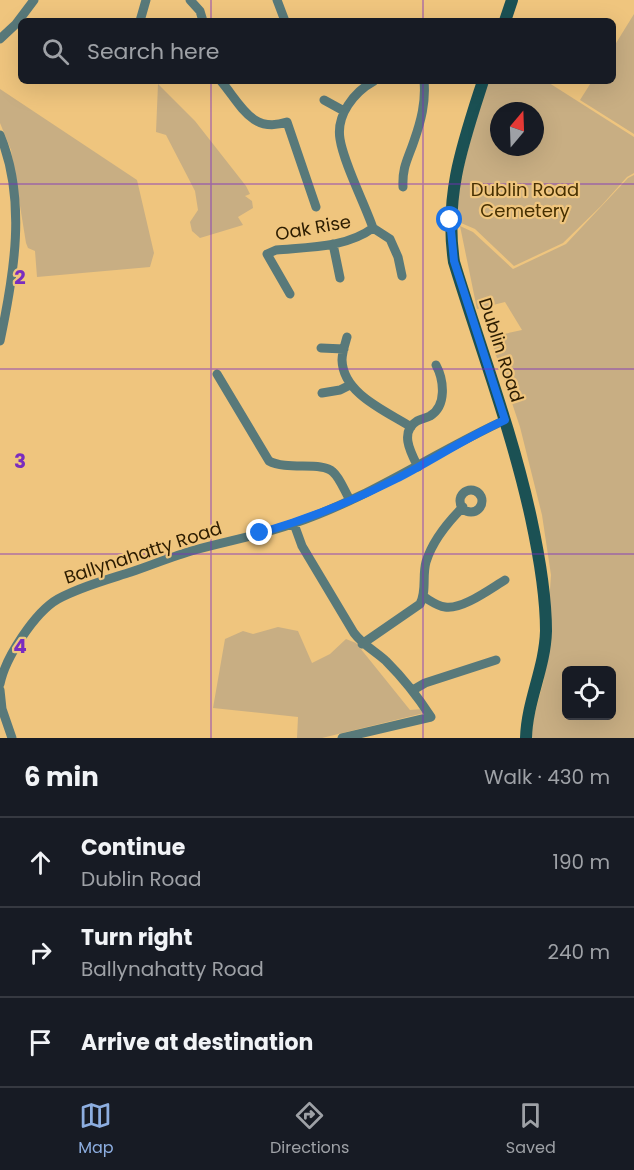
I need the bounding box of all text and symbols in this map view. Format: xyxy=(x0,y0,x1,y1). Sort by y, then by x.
search box xyxy=(18,18,616,84)
icon: search xyxy=(39,35,72,68)
text: Search here xyxy=(87,36,220,67)
north arrow xyxy=(490,102,544,156)
park label: Dublin Road Cemetery xyxy=(471,177,579,223)
route start xyxy=(436,206,462,232)
street label: Oak Rise xyxy=(273,209,353,246)
text: 2 xyxy=(14,263,26,291)
street label: Dublin Road xyxy=(473,294,530,405)
text: 3 xyxy=(14,447,26,475)
street label: Ballynahatty Road xyxy=(61,515,225,590)
route end xyxy=(246,519,272,545)
text: 4 xyxy=(13,632,27,660)
map controls xyxy=(562,666,616,720)
button: locate xyxy=(562,666,616,720)
text: 6 min xyxy=(24,759,99,795)
text: Walk · 430 m xyxy=(484,763,610,791)
text: Continue xyxy=(81,832,185,863)
icon: ahead xyxy=(24,846,57,879)
text: 190 m xyxy=(553,848,610,876)
text: Dublin Road xyxy=(81,865,201,893)
text: Turn right xyxy=(81,922,192,953)
icon: right xyxy=(24,936,57,969)
text: 240 m xyxy=(547,938,610,966)
text: Ballynahatty Road xyxy=(81,955,264,983)
icon: arrive xyxy=(24,1026,57,1059)
text: Arrive at destination xyxy=(81,1027,313,1058)
tab: Map xyxy=(78,1099,114,1160)
tab: Directions xyxy=(270,1099,349,1160)
tab: Saved xyxy=(506,1099,556,1160)

